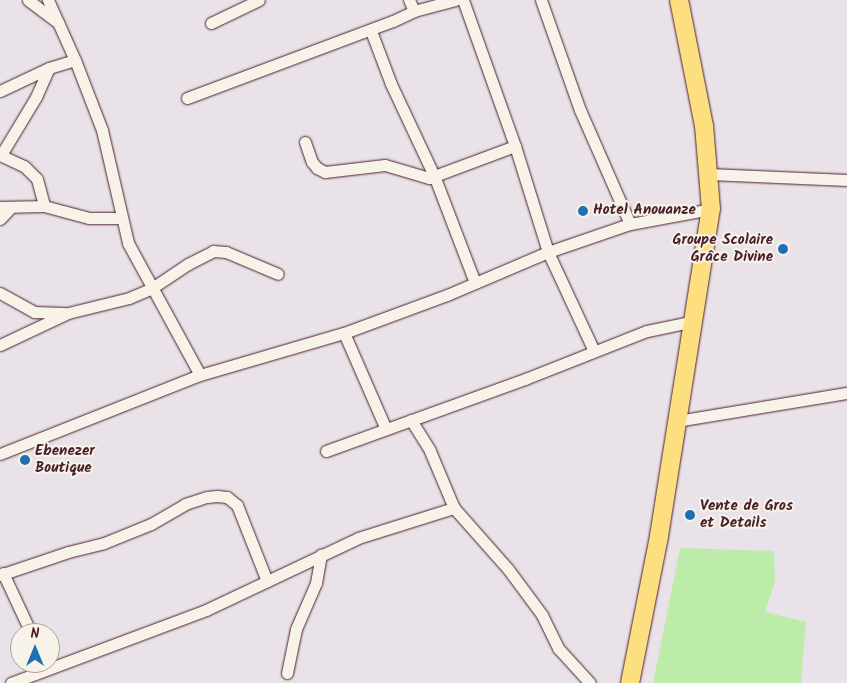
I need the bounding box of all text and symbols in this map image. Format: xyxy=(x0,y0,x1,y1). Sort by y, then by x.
place label: Hotel Anouanze xyxy=(593,202,696,220)
marker: Hotel Anouanze xyxy=(577,205,589,217)
place label: Groupe Scolaire Grâce Divine xyxy=(673,231,773,266)
marker: Groupe Scolaire Grâce Divine xyxy=(777,243,789,255)
place label: Ebenezer Boutique xyxy=(35,442,95,477)
marker: Ebenezer Boutique xyxy=(19,454,31,466)
place label: Vente de Gros et Details xyxy=(700,497,793,532)
marker: Vente de Gros et Details xyxy=(684,509,696,521)
north arrow xyxy=(10,623,60,673)
text: N xyxy=(31,623,39,645)

